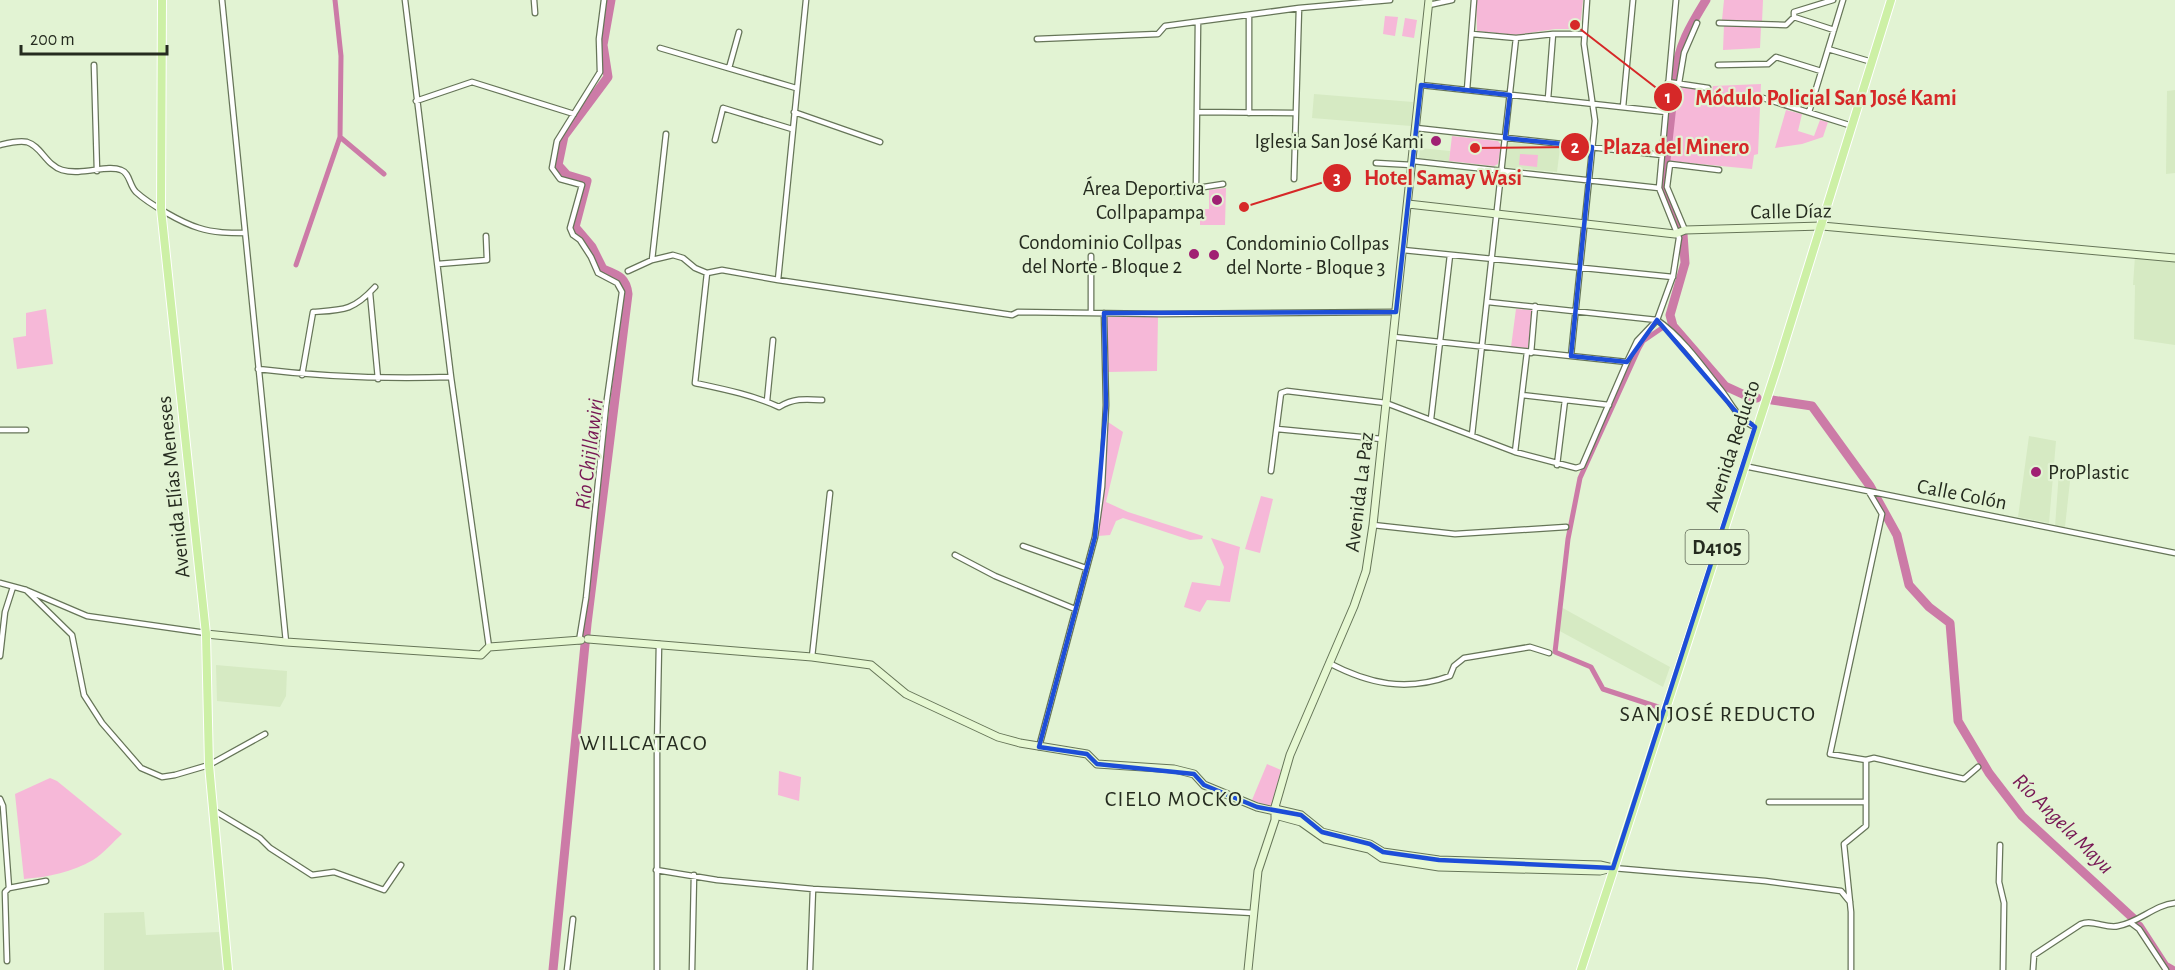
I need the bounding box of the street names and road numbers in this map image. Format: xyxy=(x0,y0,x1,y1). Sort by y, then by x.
street label: Calle Díaz xyxy=(1750,200,1832,223)
street label: Avenida Reducto xyxy=(1701,378,1764,515)
street label: Avenida Elías Meneses xyxy=(153,395,193,579)
street label: Avenida La Paz xyxy=(1342,431,1377,553)
street label: Calle Colón xyxy=(1915,475,2009,513)
road number: D4105 xyxy=(1686,530,1748,564)

